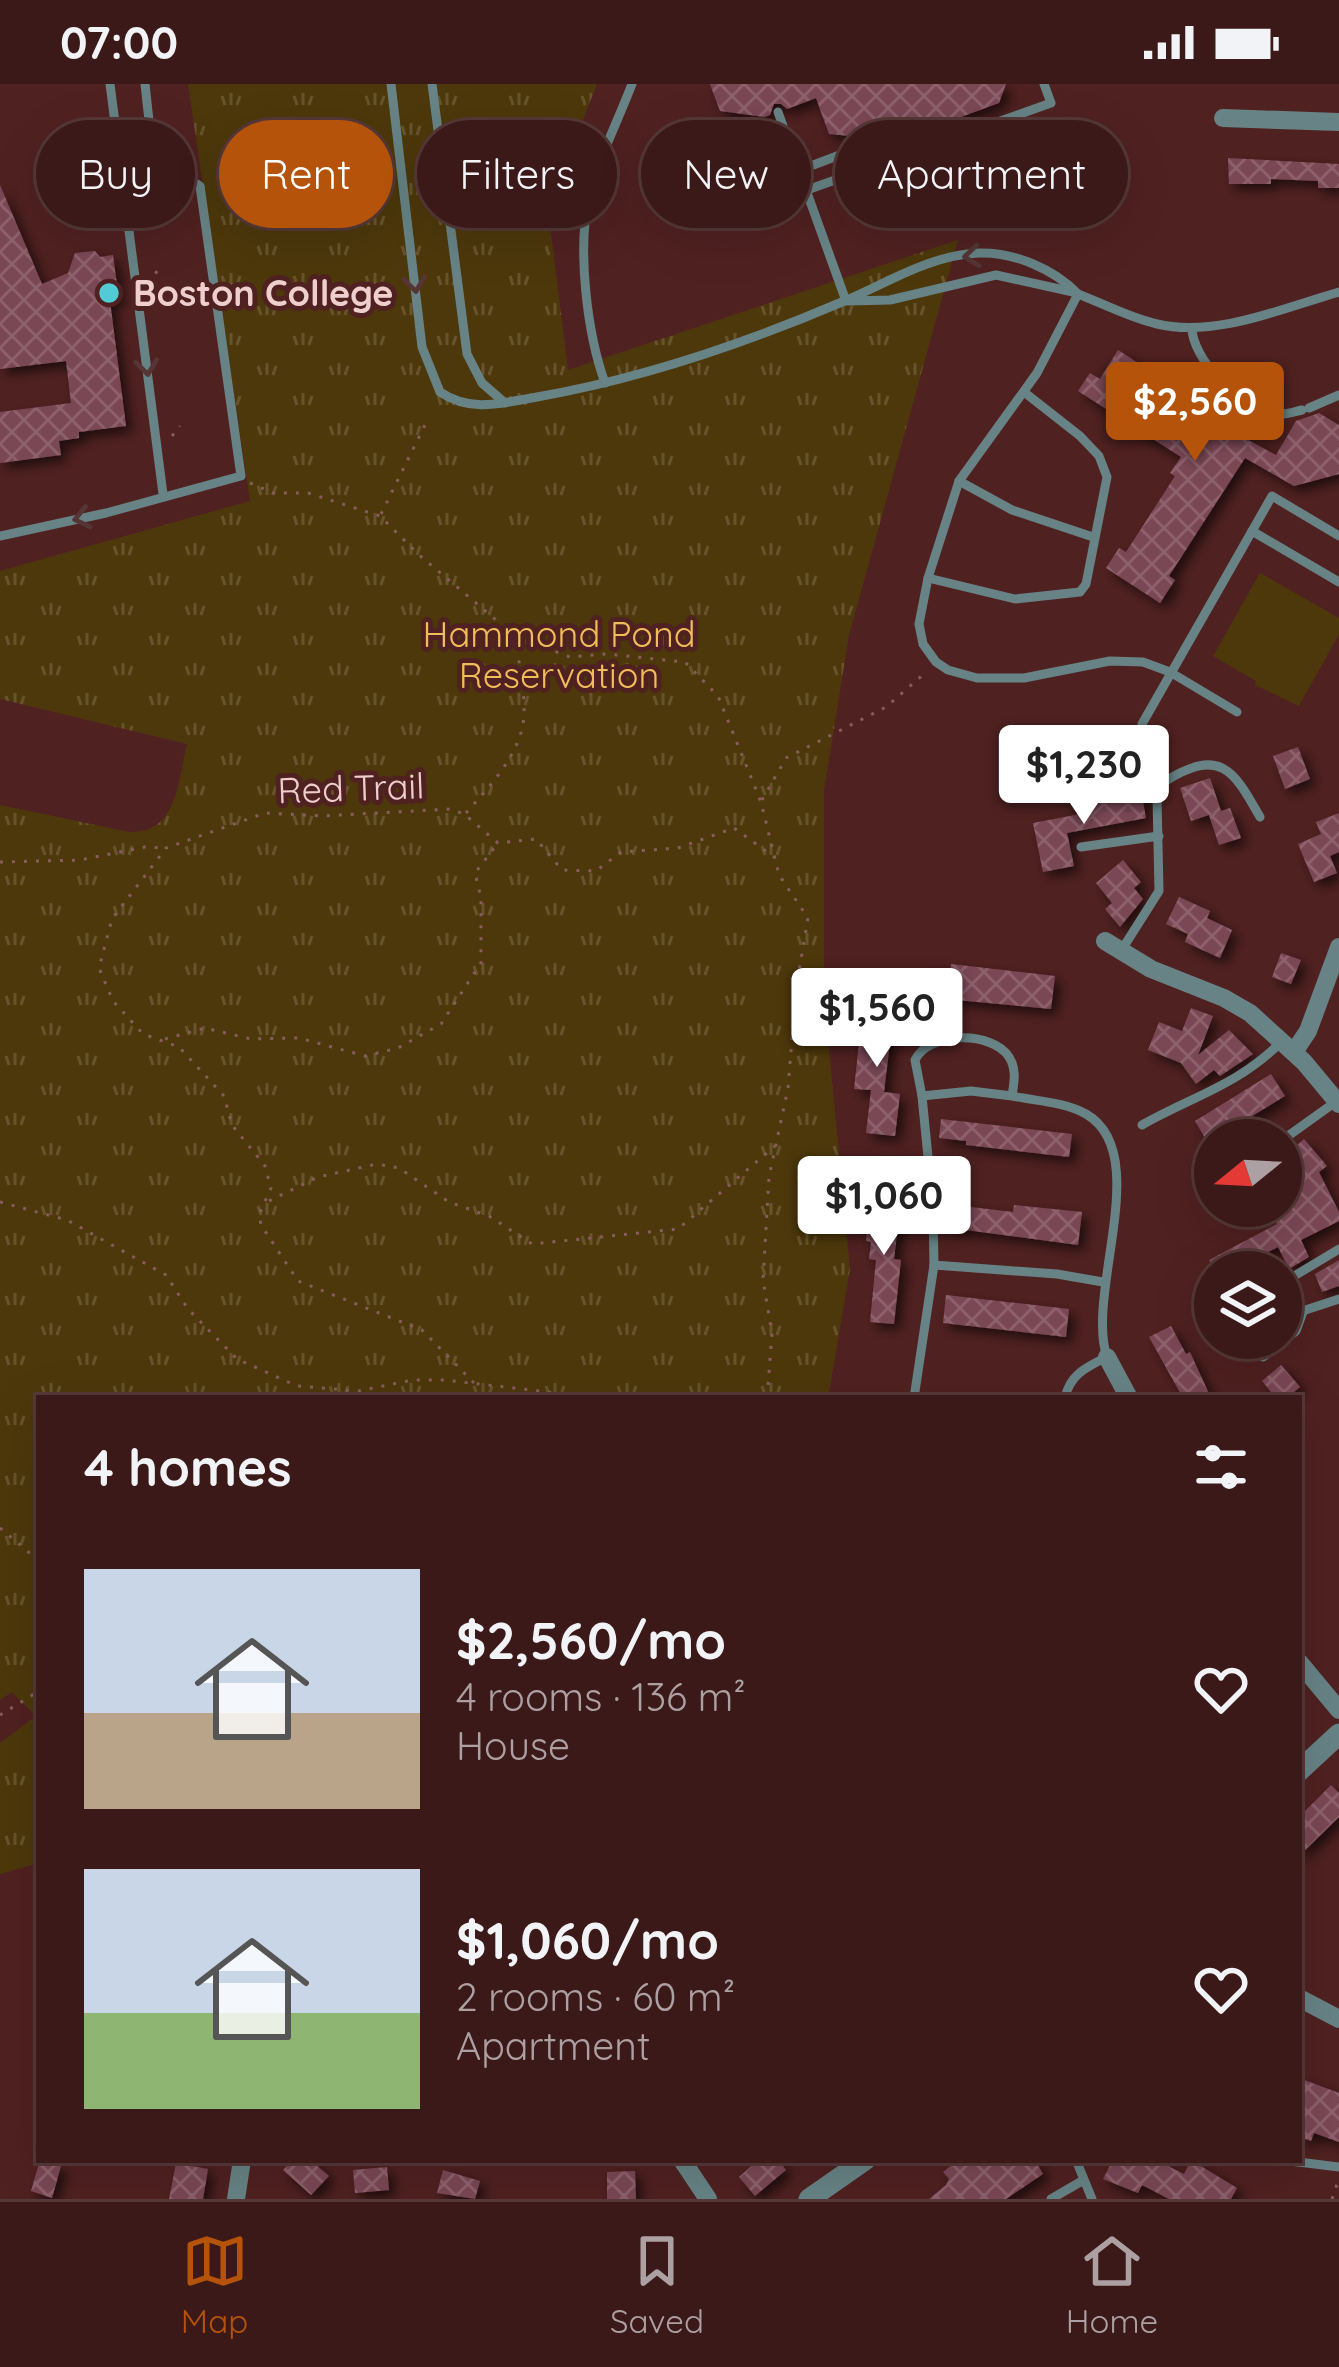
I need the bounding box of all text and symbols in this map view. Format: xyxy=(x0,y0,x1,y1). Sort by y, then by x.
text: 07:00 xyxy=(60,14,178,70)
chip: Buy xyxy=(36,120,195,228)
chip: Rent xyxy=(219,120,393,228)
chip: Filters xyxy=(417,120,617,228)
chip: New xyxy=(641,120,811,228)
chip: Apartment xyxy=(835,120,1128,228)
one-way arrow xyxy=(963,243,982,268)
place label: Boston College xyxy=(133,270,394,315)
one-way arrow xyxy=(401,274,427,293)
marker: Boston College xyxy=(96,280,122,306)
one-way arrow xyxy=(133,357,159,376)
pin: $2,560 xyxy=(1097,362,1293,464)
text: $2,560 xyxy=(1133,376,1257,425)
one-way arrow xyxy=(73,504,93,529)
park label: Hammond Pond Reservation xyxy=(422,611,696,697)
pin: $1,230 xyxy=(986,725,1182,827)
text: $1,230 xyxy=(1026,739,1142,788)
street label: Red Trail xyxy=(277,762,425,813)
pin: $1,560 xyxy=(779,968,975,1070)
text: $1,560 xyxy=(818,982,936,1031)
north arrow xyxy=(1194,1119,1302,1227)
map controls xyxy=(1194,1119,1302,1359)
pin: $1,060 xyxy=(786,1156,982,1258)
text: $1,060 xyxy=(825,1170,943,1219)
button: layers xyxy=(1194,1251,1302,1359)
icon: filters xyxy=(1188,1434,1254,1500)
text: 4 homes xyxy=(84,1435,292,1499)
text: $2,560/mo xyxy=(456,1608,726,1672)
icon: home xyxy=(180,1617,324,1761)
icon: heart xyxy=(1188,1656,1254,1722)
text: 4 rooms · 136 m² xyxy=(456,1672,746,1721)
text: House xyxy=(456,1721,570,1770)
text: $1,060/mo xyxy=(456,1908,719,1972)
icon: home xyxy=(180,1917,324,2061)
icon: heart xyxy=(1188,1956,1254,2022)
text: 2 rooms · 60 m² xyxy=(456,1972,735,2021)
text: Apartment xyxy=(456,2021,650,2070)
tab: Map xyxy=(181,2228,248,2341)
tab: Saved xyxy=(610,2228,704,2341)
tab: Home xyxy=(1066,2228,1158,2341)

